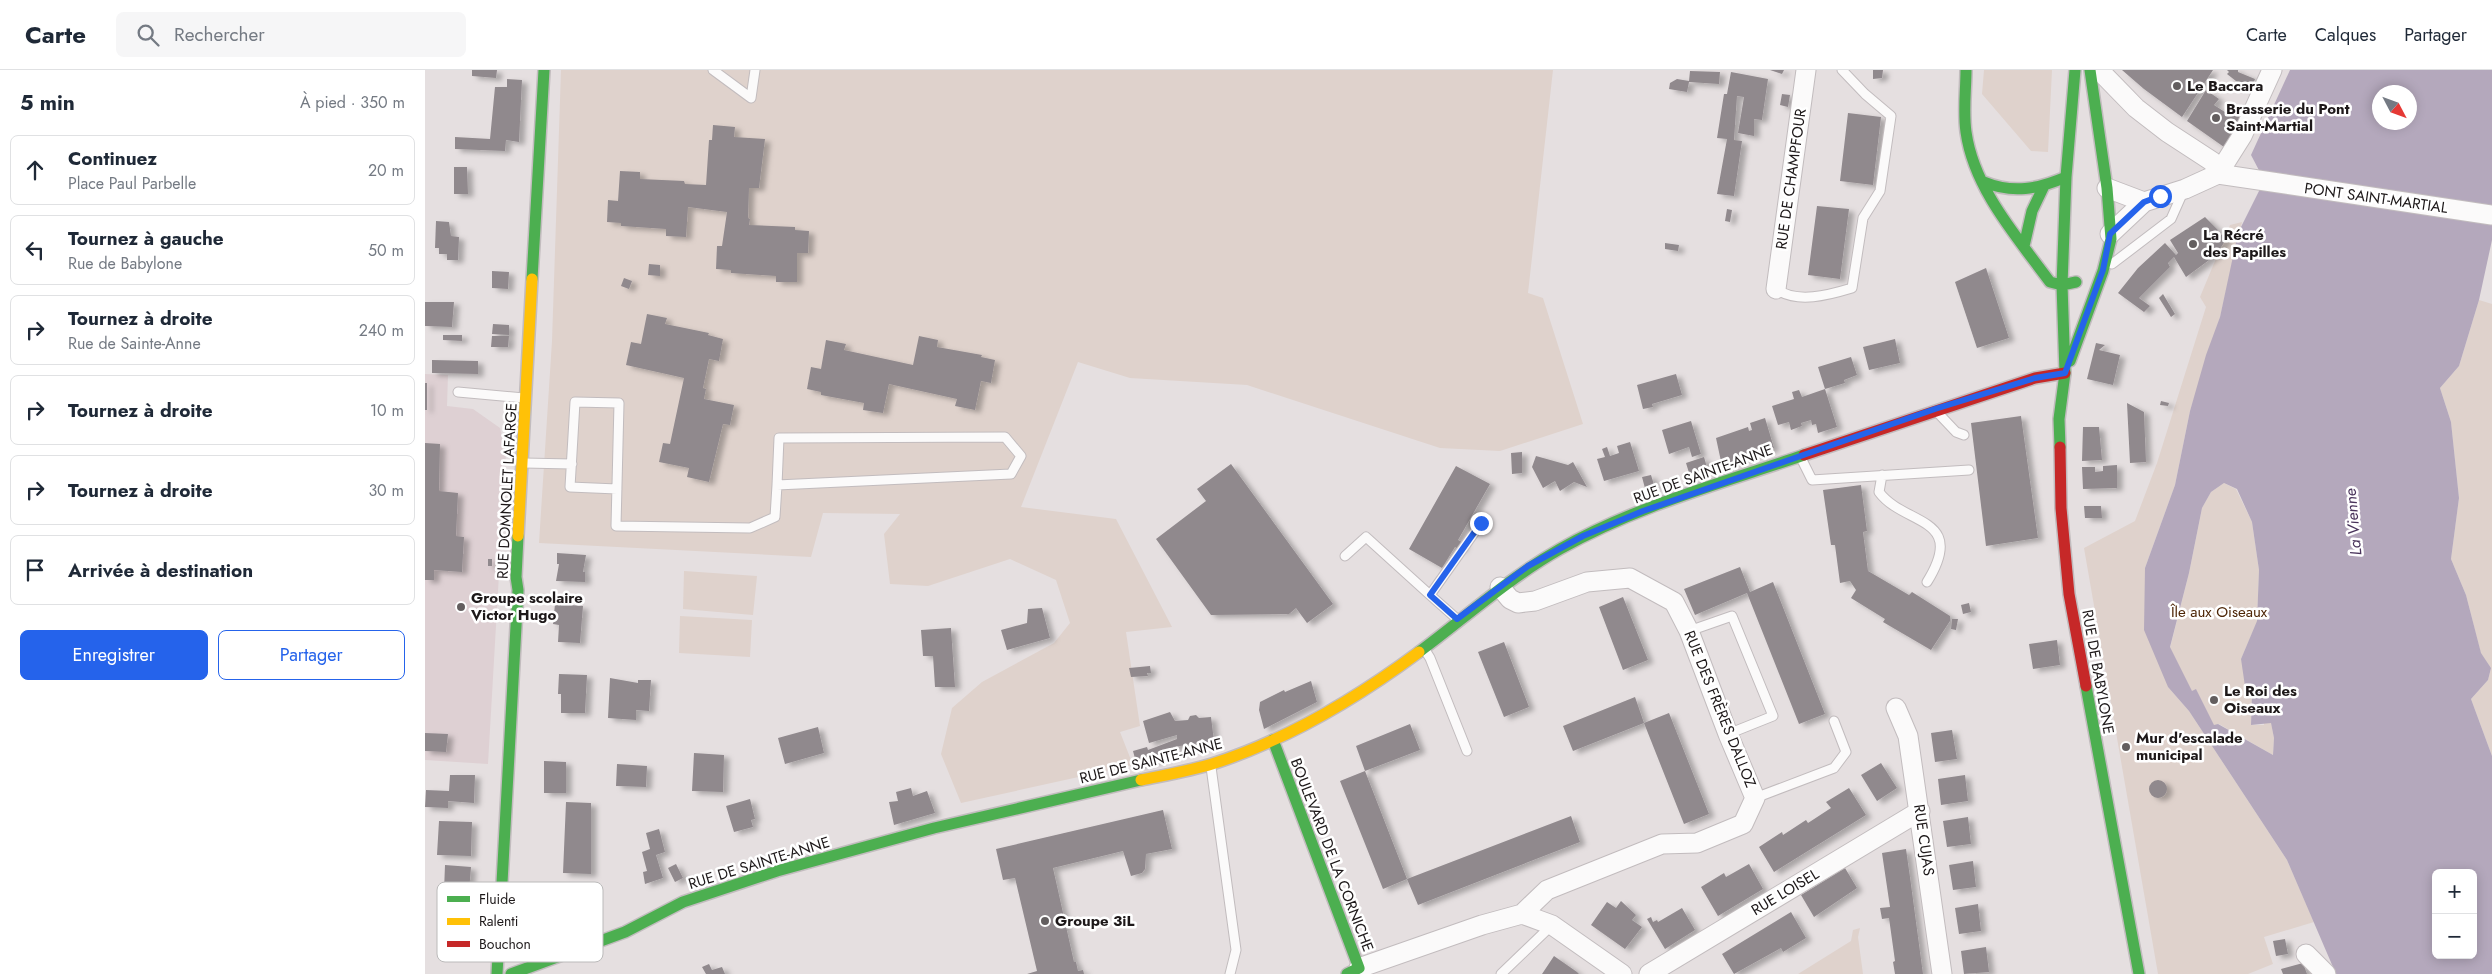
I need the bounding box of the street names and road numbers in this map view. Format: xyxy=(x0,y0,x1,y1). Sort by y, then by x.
street label: RUE DE CHAMPFOUR xyxy=(1770,107,1812,251)
street label: PONT SAINT-MARTIAL xyxy=(2303,177,2449,219)
street label: RUE DOMNOLET LAFARGE xyxy=(491,402,523,580)
street label: RUE DE SAINTE-ANNE xyxy=(1630,439,1776,509)
street label: RUE DE BABYLONE xyxy=(2076,608,2120,736)
street label: RUE DES FRÈRES DALLOZ xyxy=(1678,627,1762,791)
street label: RUE DE SAINTE-ANNE xyxy=(1077,733,1225,789)
street label: BOULEVARD DE LA CORNICHE xyxy=(1285,755,1379,955)
street label: RUE CUJAS xyxy=(1908,803,1940,877)
street label: RUE DE SAINTE-ANNE xyxy=(686,831,832,895)
street label: RUE LOISEL xyxy=(1747,863,1823,921)

